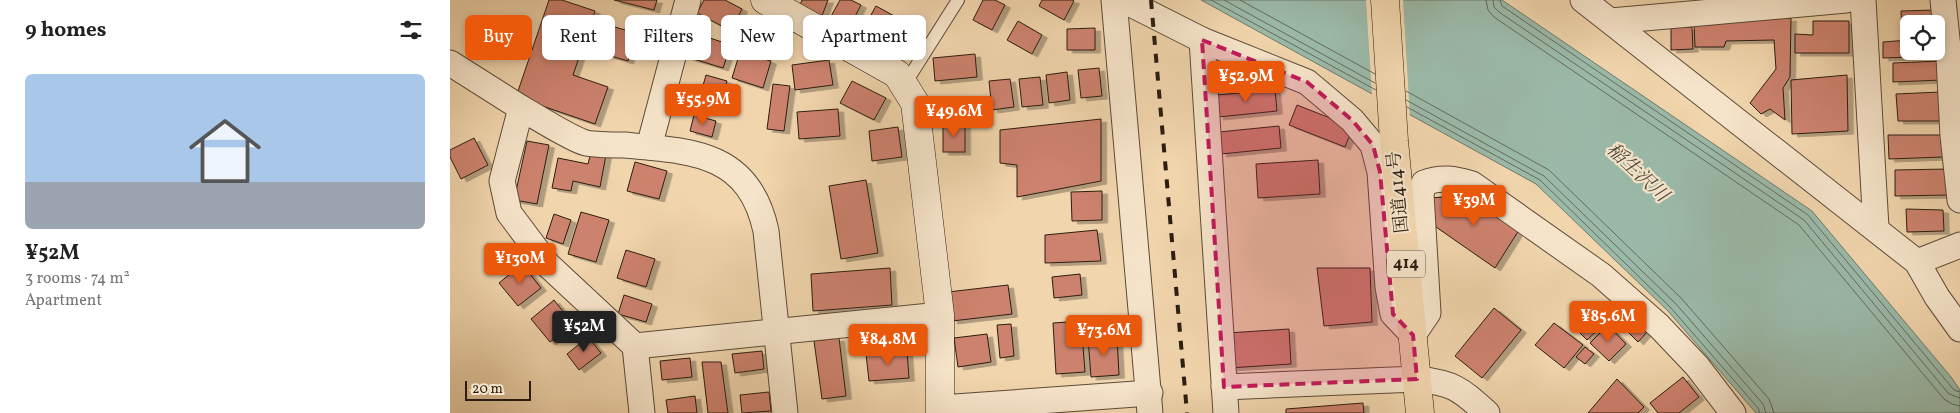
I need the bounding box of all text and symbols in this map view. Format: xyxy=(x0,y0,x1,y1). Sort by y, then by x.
chip: Buy xyxy=(465,15,532,60)
chip: Rent xyxy=(542,15,615,60)
chip: Filters xyxy=(625,15,711,60)
chip: New xyxy=(721,15,793,60)
chip: Apartment xyxy=(803,15,926,60)
map controls xyxy=(1900,15,1945,60)
button: locate xyxy=(1900,15,1945,60)
text: 9 homes xyxy=(25,16,106,45)
icon: filters xyxy=(397,16,425,44)
pin: ¥52.9M xyxy=(1205,61,1287,103)
text: ¥52.9M xyxy=(1219,66,1273,88)
pin: ¥55.9M xyxy=(662,84,744,126)
text: ¥55.9M xyxy=(676,89,730,111)
pin: ¥49.6M xyxy=(913,96,995,138)
text: ¥49.6M xyxy=(925,101,983,123)
icon: home xyxy=(180,106,270,196)
water label: 稲生沢川 xyxy=(1600,138,1675,210)
street label: 国道414号 xyxy=(1382,150,1416,234)
pin: ¥39M xyxy=(1444,184,1504,227)
text: ¥39M xyxy=(1453,190,1495,212)
text: ¥52M xyxy=(25,239,80,268)
pin: ¥130M xyxy=(485,242,555,285)
text: ¥130M xyxy=(495,248,545,270)
road number: 414 xyxy=(1387,250,1425,278)
text: 3 rooms · 74 m² xyxy=(25,268,130,290)
text: Apartment xyxy=(25,290,102,312)
pin: ¥85.6M xyxy=(1567,300,1649,343)
text: ¥85.6M xyxy=(1581,306,1636,328)
pin: ¥52M xyxy=(554,310,614,353)
pin: ¥73.6M xyxy=(1063,314,1145,357)
text: ¥52M xyxy=(563,316,605,338)
text: ¥73.6M xyxy=(1077,320,1131,342)
pin: ¥84.8M xyxy=(847,324,929,366)
text: ¥84.8M xyxy=(860,329,916,351)
scale bar xyxy=(465,378,531,401)
text: 20 m xyxy=(472,380,503,399)

